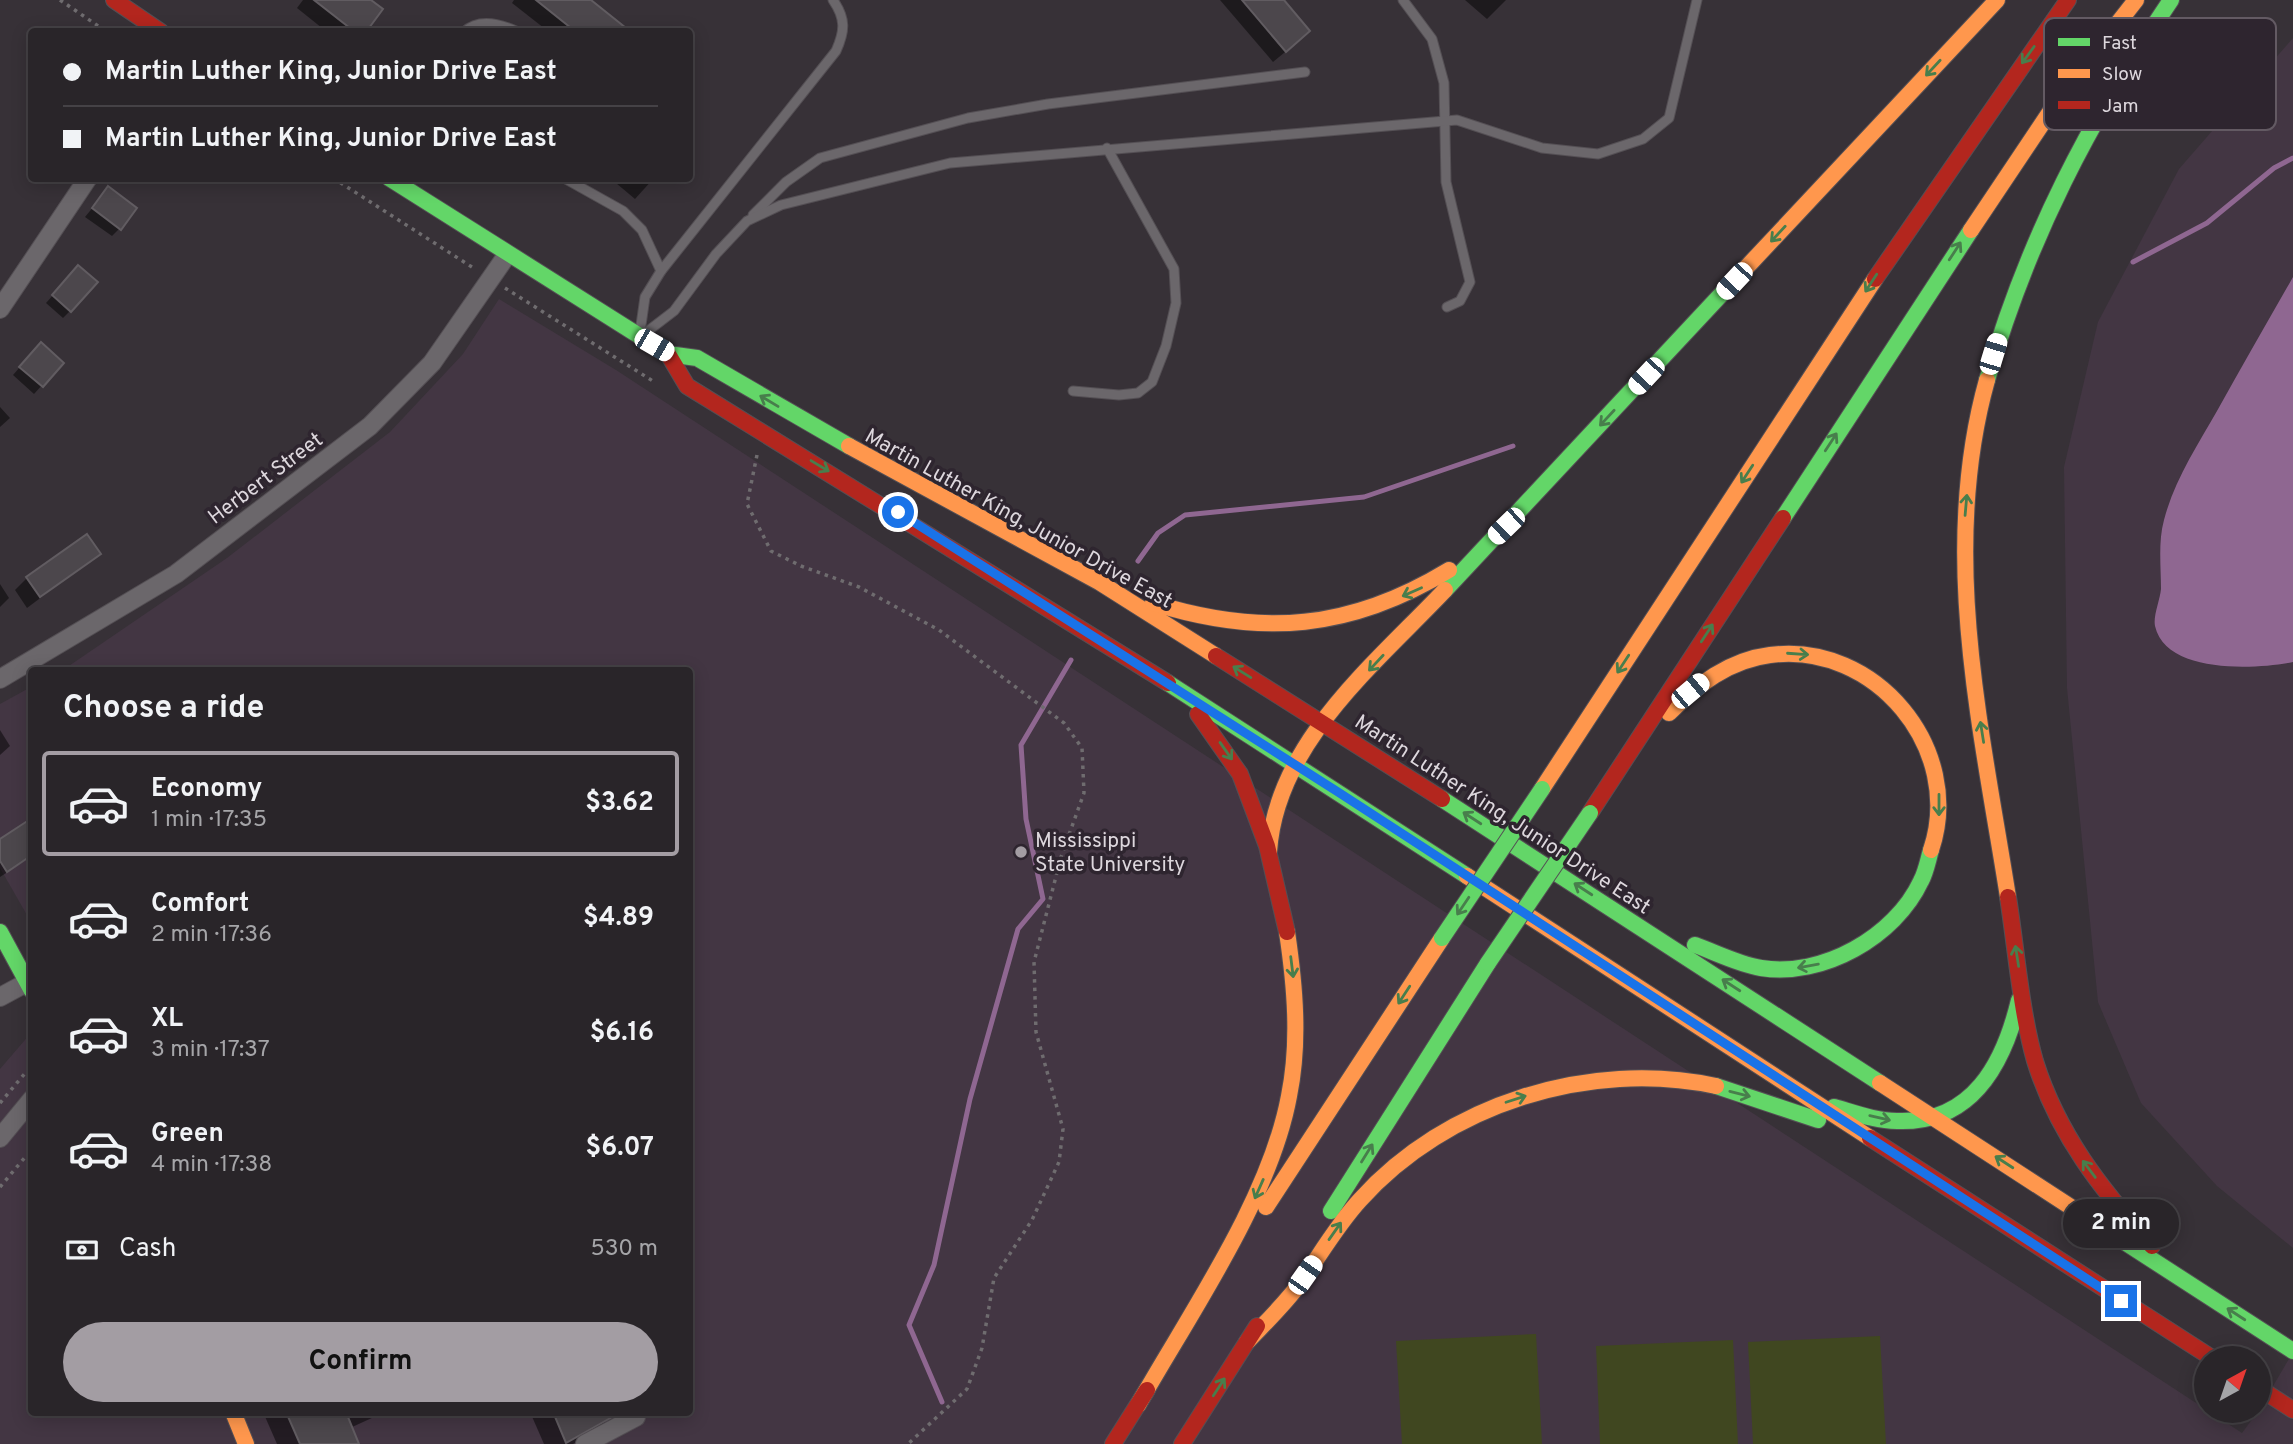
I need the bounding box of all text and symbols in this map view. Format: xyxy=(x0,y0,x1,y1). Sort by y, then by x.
legend xyxy=(2044,18,2276,130)
text: Fast xyxy=(2102,32,2137,56)
one-way arrow xyxy=(2021,45,2035,64)
text: Martin Luther King, Junior Drive East xyxy=(105,56,557,89)
one-way arrow xyxy=(1925,59,1942,76)
text: Slow xyxy=(2102,63,2142,87)
text: Jam xyxy=(2102,95,2139,119)
text: Martin Luther King, Junior Drive East xyxy=(105,123,557,156)
one-way arrow xyxy=(1769,225,1786,242)
one-way arrow xyxy=(1949,242,1963,262)
car xyxy=(1712,258,1757,304)
one-way arrow xyxy=(1864,273,1879,292)
car xyxy=(631,325,678,365)
car xyxy=(1977,331,2010,377)
car xyxy=(1624,353,1669,399)
one-way arrow xyxy=(759,394,779,408)
one-way arrow xyxy=(1599,409,1615,427)
street label: Martin Luther King, Junior Drive East xyxy=(860,423,1177,615)
street label: Herbert Street xyxy=(203,427,329,531)
one-way arrow xyxy=(1824,433,1838,452)
one-way arrow xyxy=(810,459,830,473)
one-way arrow xyxy=(1740,463,1754,483)
one-way arrow xyxy=(1960,494,1973,517)
route start xyxy=(882,496,914,528)
car xyxy=(1484,504,1529,548)
one-way arrow xyxy=(1402,586,1423,599)
one-way arrow xyxy=(1700,623,1714,643)
one-way arrow xyxy=(1786,648,1809,661)
one-way arrow xyxy=(1367,654,1384,671)
one-way arrow xyxy=(1616,654,1630,674)
one-way arrow xyxy=(1233,665,1252,680)
car xyxy=(1668,669,1713,713)
text: Choose a ride xyxy=(63,689,264,729)
street label: Martin Luther King, Junior Drive East xyxy=(1349,709,1655,921)
one-way arrow xyxy=(1975,721,1988,743)
one-way arrow xyxy=(1219,741,1233,760)
icon: car xyxy=(67,772,130,835)
text: Economy xyxy=(151,773,262,806)
text: $3.62 xyxy=(585,787,654,820)
one-way arrow xyxy=(1932,793,1946,816)
text: 1 min · 17:35 xyxy=(151,806,267,835)
one-way arrow xyxy=(1463,811,1483,825)
place label: Mississippi State University xyxy=(1035,828,1185,879)
marker: Mississippi State University xyxy=(1013,844,1029,860)
one-way arrow xyxy=(1574,882,1593,897)
icon: car xyxy=(67,887,130,950)
text: Comfort xyxy=(151,888,249,921)
one-way arrow xyxy=(1456,896,1470,916)
text: $4.89 xyxy=(583,902,654,935)
text: 2 min · 17:36 xyxy=(151,921,272,950)
one-way arrow xyxy=(2010,945,2023,968)
one-way arrow xyxy=(1285,955,1298,978)
one-way arrow xyxy=(1797,960,1820,973)
one-way arrow xyxy=(1722,978,1742,992)
one-way arrow xyxy=(1397,985,1412,1004)
icon: car xyxy=(67,1002,130,1065)
text: XL xyxy=(151,1003,183,1036)
text: $6.16 xyxy=(590,1017,654,1050)
text: 3 min · 17:37 xyxy=(151,1036,270,1065)
one-way arrow xyxy=(1728,1088,1751,1101)
one-way arrow xyxy=(1505,1092,1527,1105)
one-way arrow xyxy=(1868,1112,1891,1126)
icon: car xyxy=(67,1117,130,1180)
text: Green xyxy=(151,1118,224,1151)
text: $6.07 xyxy=(585,1132,654,1165)
one-way arrow xyxy=(1361,1144,1375,1164)
text: 4 min · 17:38 xyxy=(151,1151,272,1180)
one-way arrow xyxy=(1995,1155,2014,1170)
one-way arrow xyxy=(2081,1161,2096,1179)
one-way arrow xyxy=(1252,1178,1265,1199)
callout: 2 min xyxy=(2063,1200,2179,1248)
text: 2 min xyxy=(2091,1209,2151,1238)
one-way arrow xyxy=(1328,1222,1342,1241)
icon: cash xyxy=(63,1231,101,1269)
text: Cash xyxy=(119,1233,176,1266)
text: 530 m xyxy=(590,1235,658,1264)
car xyxy=(1285,1252,1326,1298)
route end xyxy=(2105,1285,2137,1317)
one-way arrow xyxy=(2226,1306,2246,1320)
button: Confirm xyxy=(63,1322,658,1402)
north arrow xyxy=(2194,1346,2272,1423)
map controls xyxy=(2194,1346,2271,1423)
one-way arrow xyxy=(1212,1377,1226,1397)

